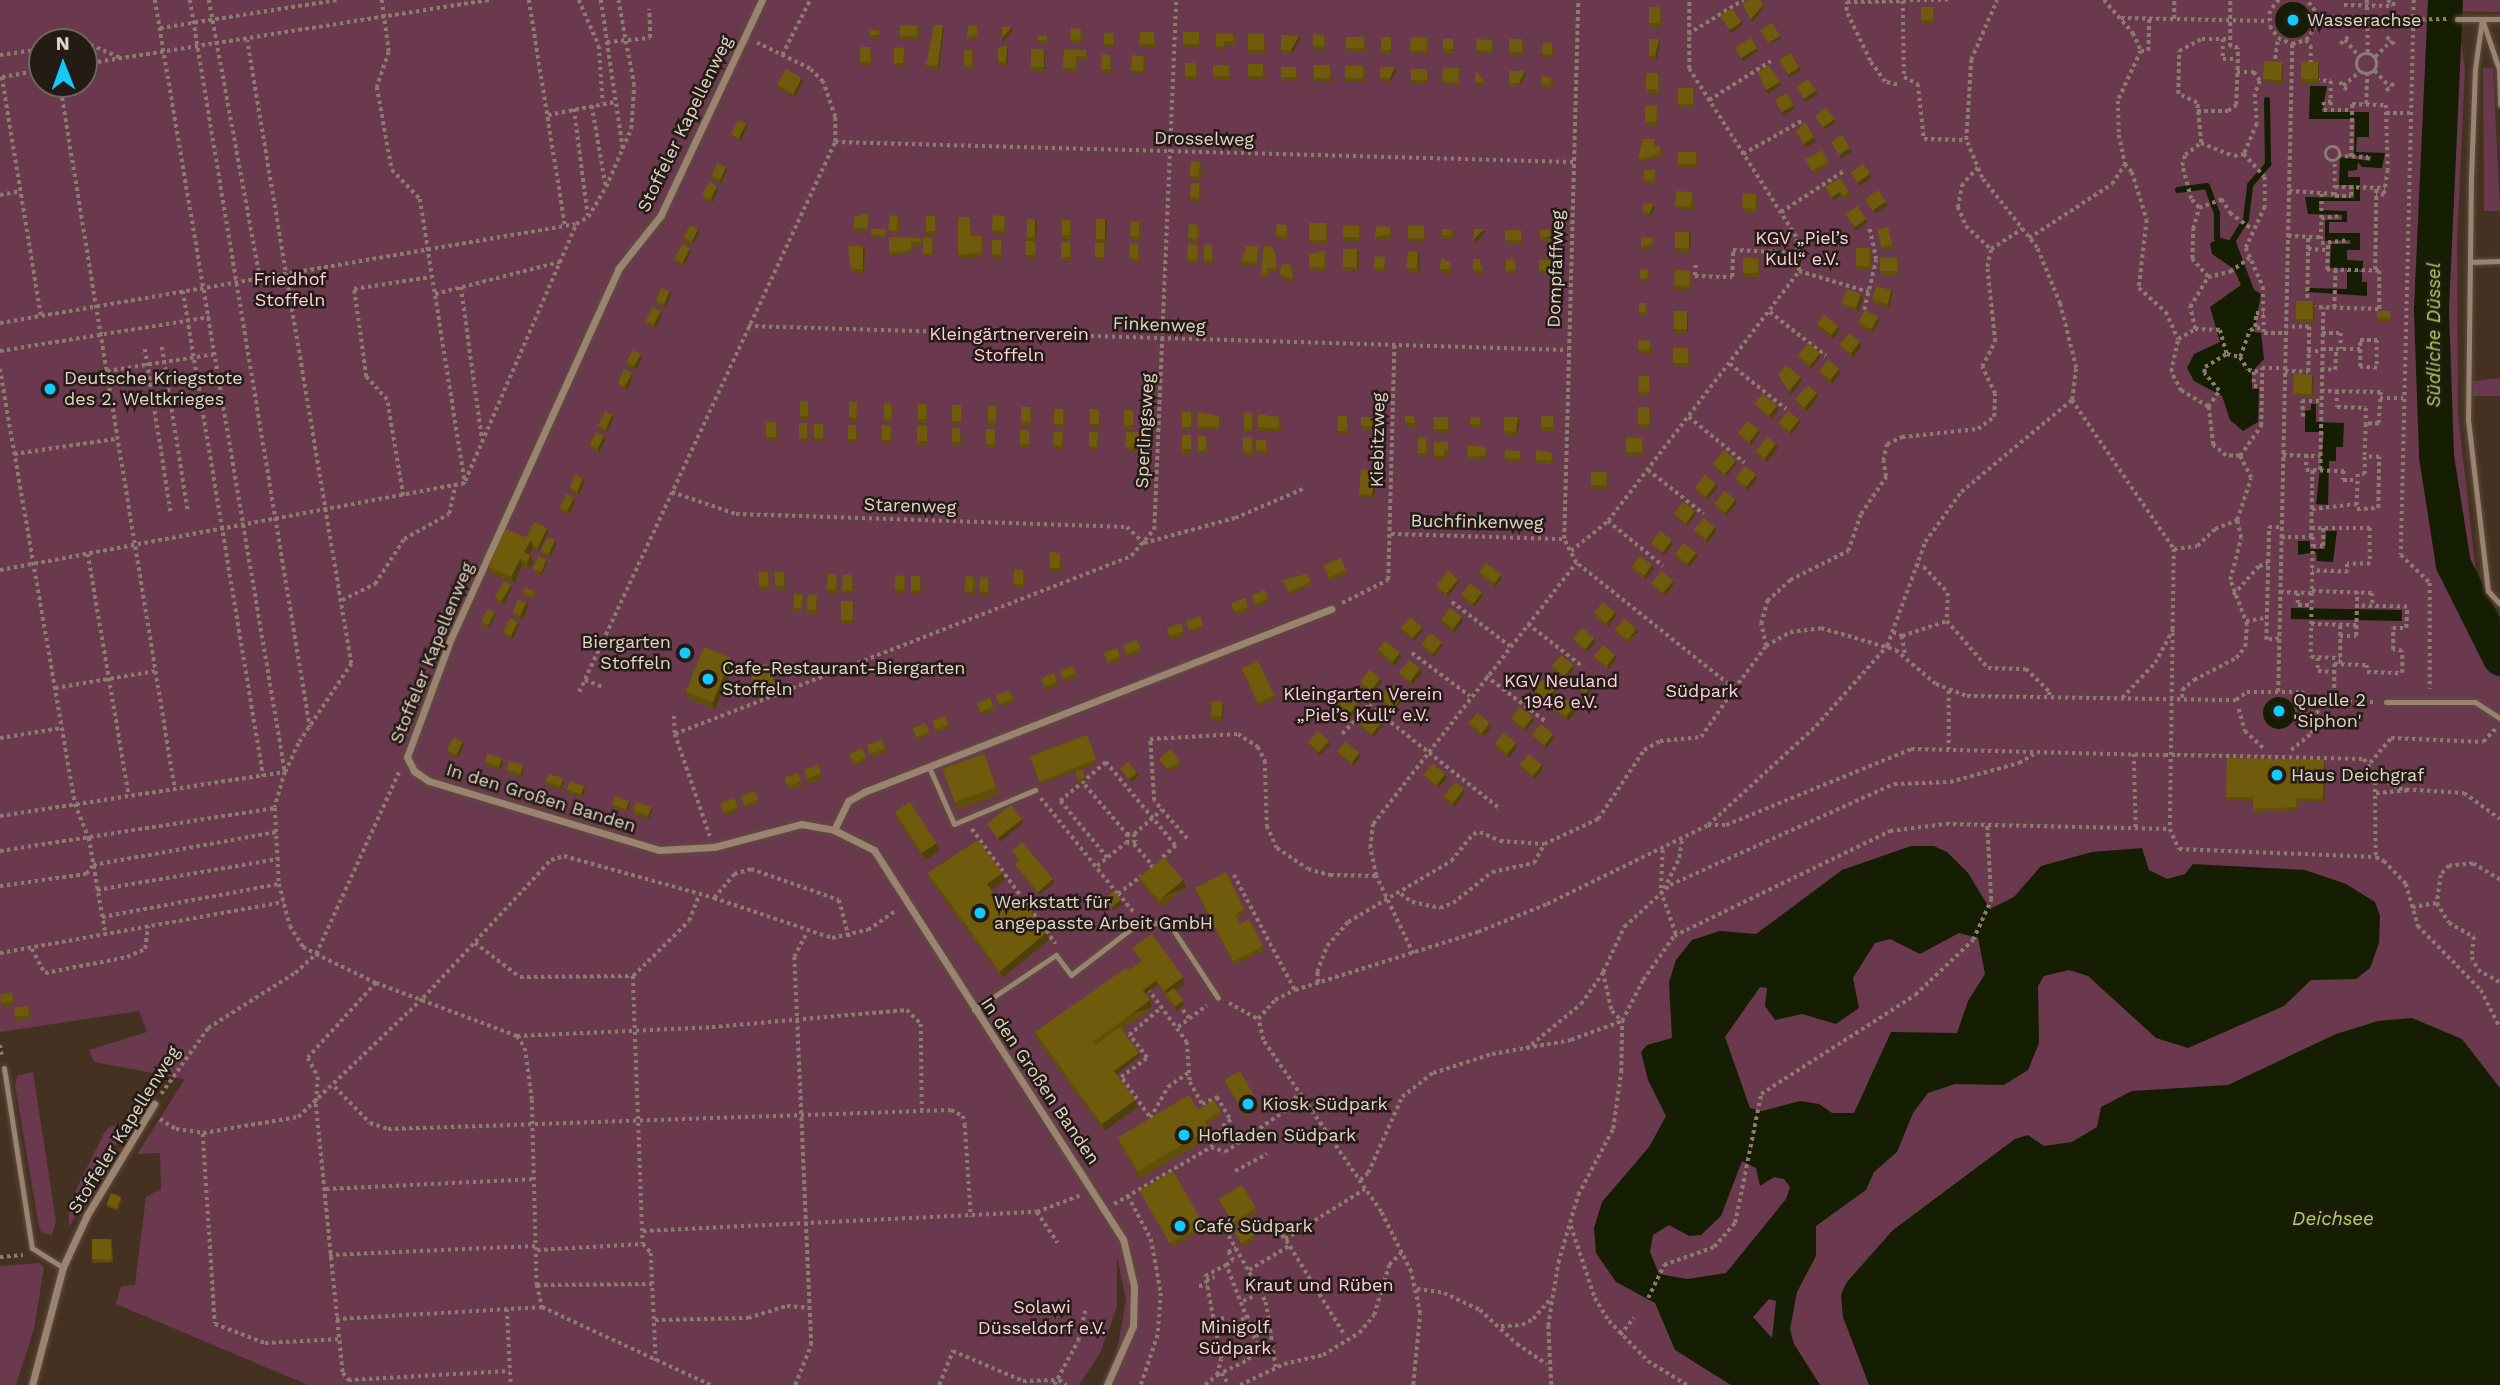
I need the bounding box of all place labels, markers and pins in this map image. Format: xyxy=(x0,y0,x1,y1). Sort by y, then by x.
place label: Wasserachse xyxy=(2307,9,2421,31)
marker: Wasserachse xyxy=(2285,12,2301,28)
place label: Deutsche Kriegstote des 2. Weltkrieges xyxy=(64,368,243,410)
marker: Deutsche Kriegstote des 2. Weltkrieges xyxy=(42,381,58,397)
place label: Biergarten Stoffeln xyxy=(582,632,671,674)
marker: Biergarten Stoffeln xyxy=(677,645,693,661)
place label: Cafe-Restaurant-Biergarten Stoffeln xyxy=(722,658,965,700)
marker: Cafe-Restaurant-Biergarten Stoffeln xyxy=(700,671,716,687)
place label: Quelle 2 'Siphon' xyxy=(2293,690,2366,732)
marker: Quelle 2 'Siphon' xyxy=(2271,703,2287,719)
place label: Haus Deichgraf xyxy=(2291,764,2424,786)
marker: Haus Deichgraf xyxy=(2269,767,2285,783)
place label: Werkstatt für angepasste Arbeit GmbH xyxy=(994,892,1214,934)
marker: Werkstatt für angepasste Arbeit GmbH xyxy=(972,905,988,921)
place label: Kiosk Südpark xyxy=(1262,1093,1388,1115)
marker: Kiosk Südpark xyxy=(1240,1096,1256,1112)
place label: Hofladen Südpark xyxy=(1198,1124,1356,1146)
marker: Hofladen Südpark xyxy=(1176,1127,1192,1143)
place label: Café Südpark xyxy=(1194,1215,1313,1237)
marker: Café Südpark xyxy=(1172,1218,1188,1234)

